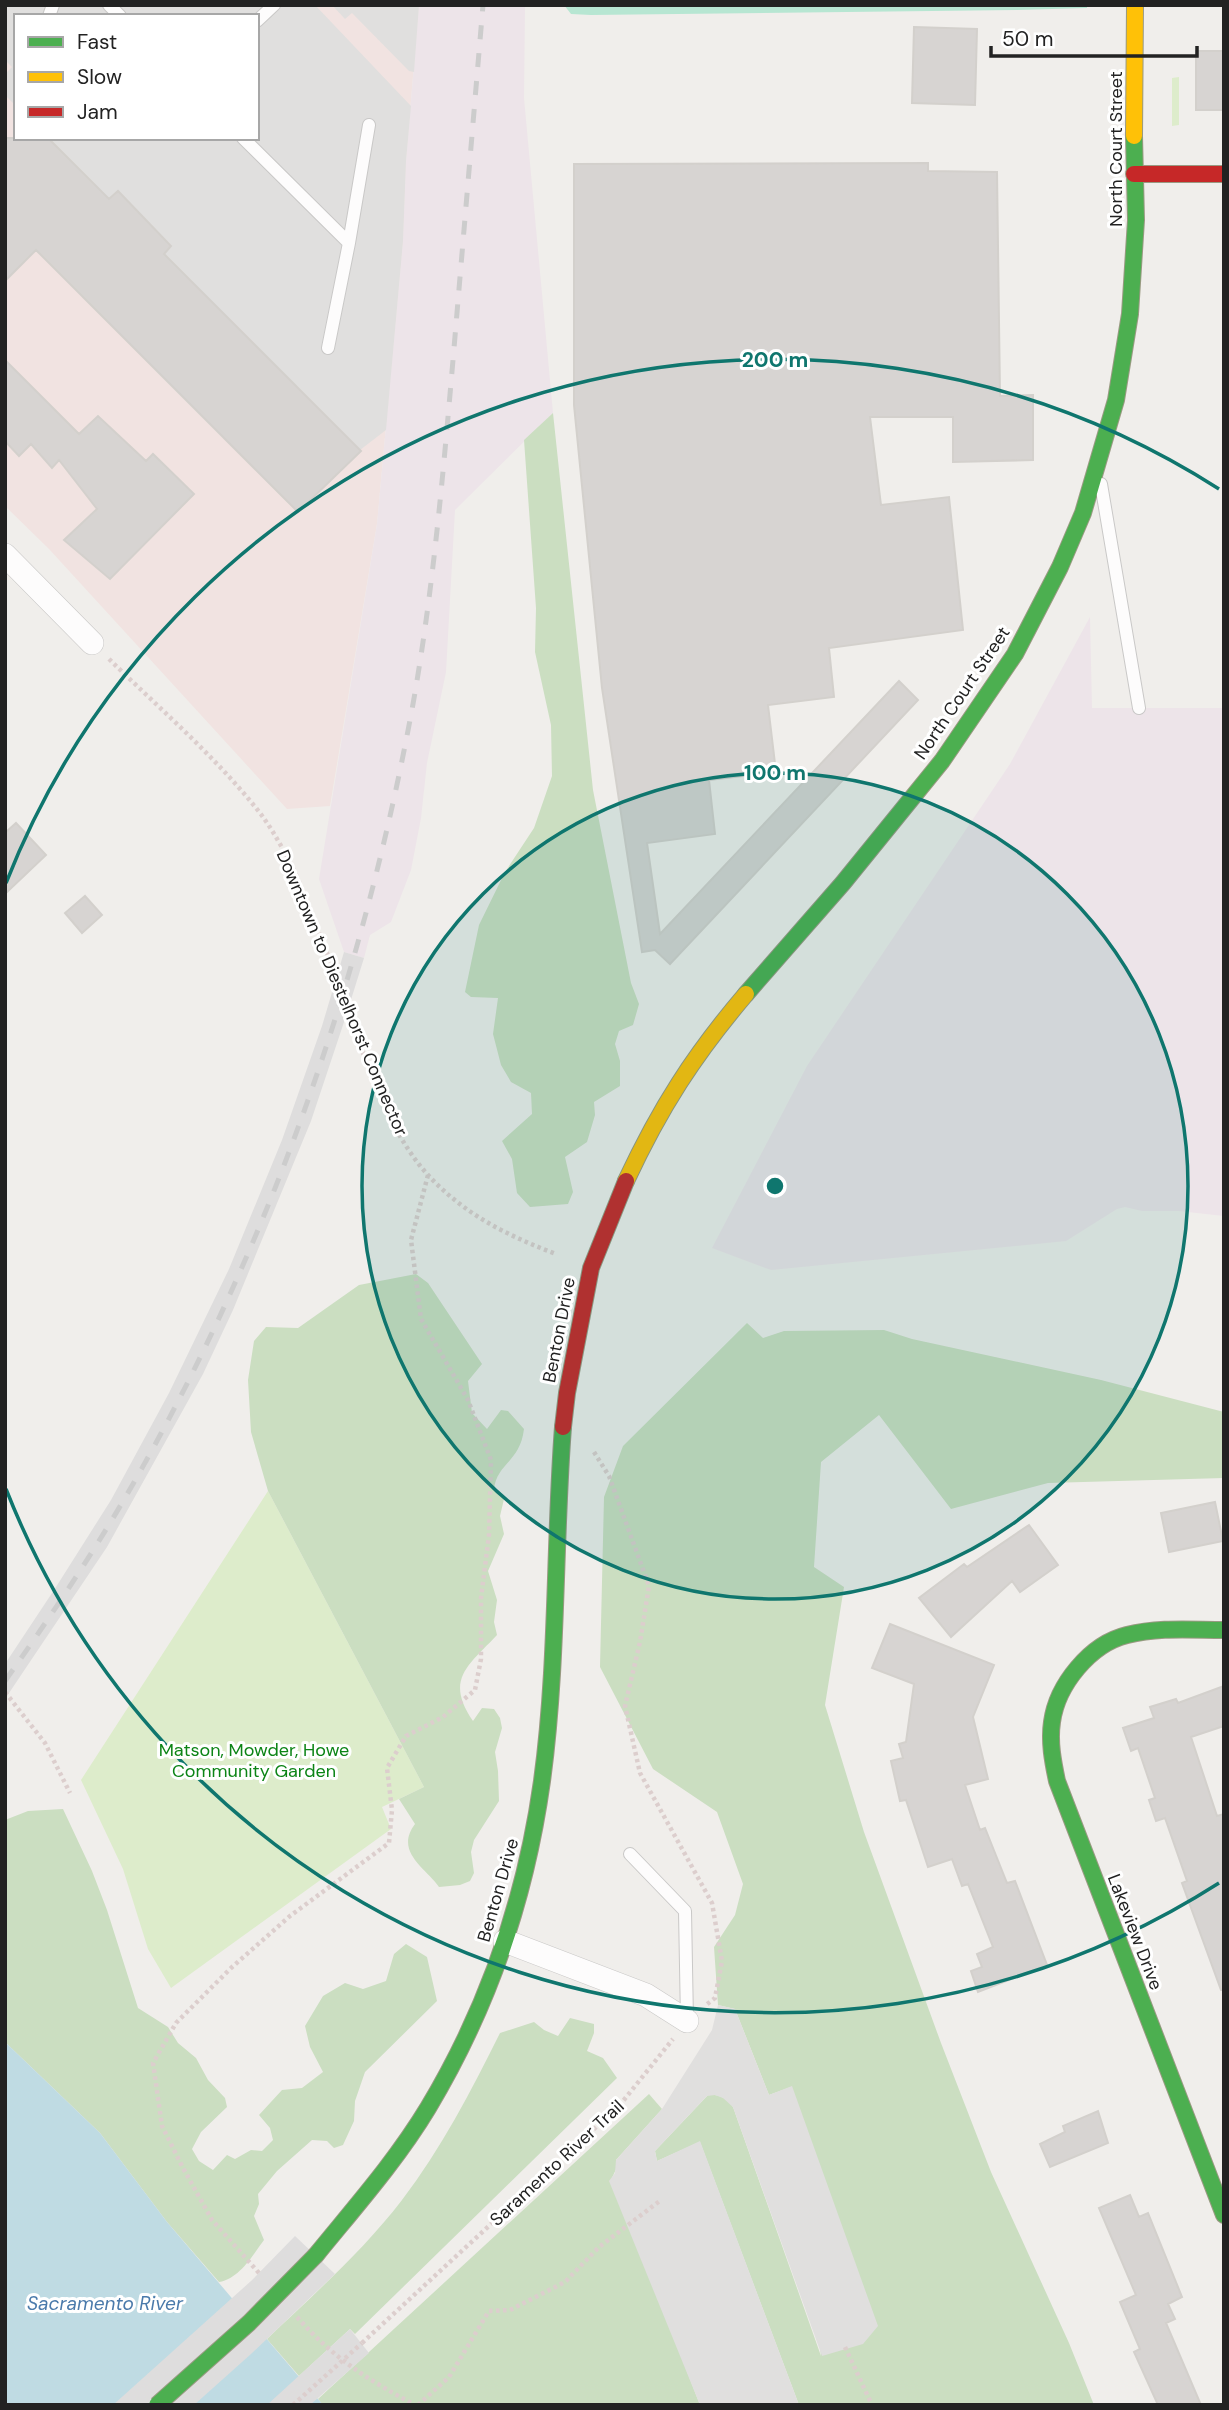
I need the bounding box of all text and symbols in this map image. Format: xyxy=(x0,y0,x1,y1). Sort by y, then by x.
legend xyxy=(14,14,259,140)
scale bar xyxy=(991,14,1198,58)
text: 50 m xyxy=(1002,25,1053,53)
text: Fast xyxy=(77,28,117,56)
text: Slow xyxy=(77,63,122,91)
street label: North Court Street xyxy=(1104,71,1128,227)
text: Jam xyxy=(77,98,118,126)
text: 200 m xyxy=(742,346,808,374)
street label: North Court Street xyxy=(909,622,1015,764)
text: 100 m xyxy=(744,759,806,787)
street label: Downtown to Diestelhorst Connector xyxy=(271,846,413,1140)
centre of rings xyxy=(763,1174,787,1198)
street label: Benton Drive xyxy=(537,1275,581,1385)
park label: Matson, Mowder, Howe Community Garden xyxy=(159,1738,349,1783)
street label: Benton Drive xyxy=(472,1835,524,1945)
street label: Lakeview Drive xyxy=(1102,1871,1168,1993)
street label: Saramento River Trail xyxy=(485,2095,629,2231)
water label: Sacramento River xyxy=(27,2291,184,2316)

